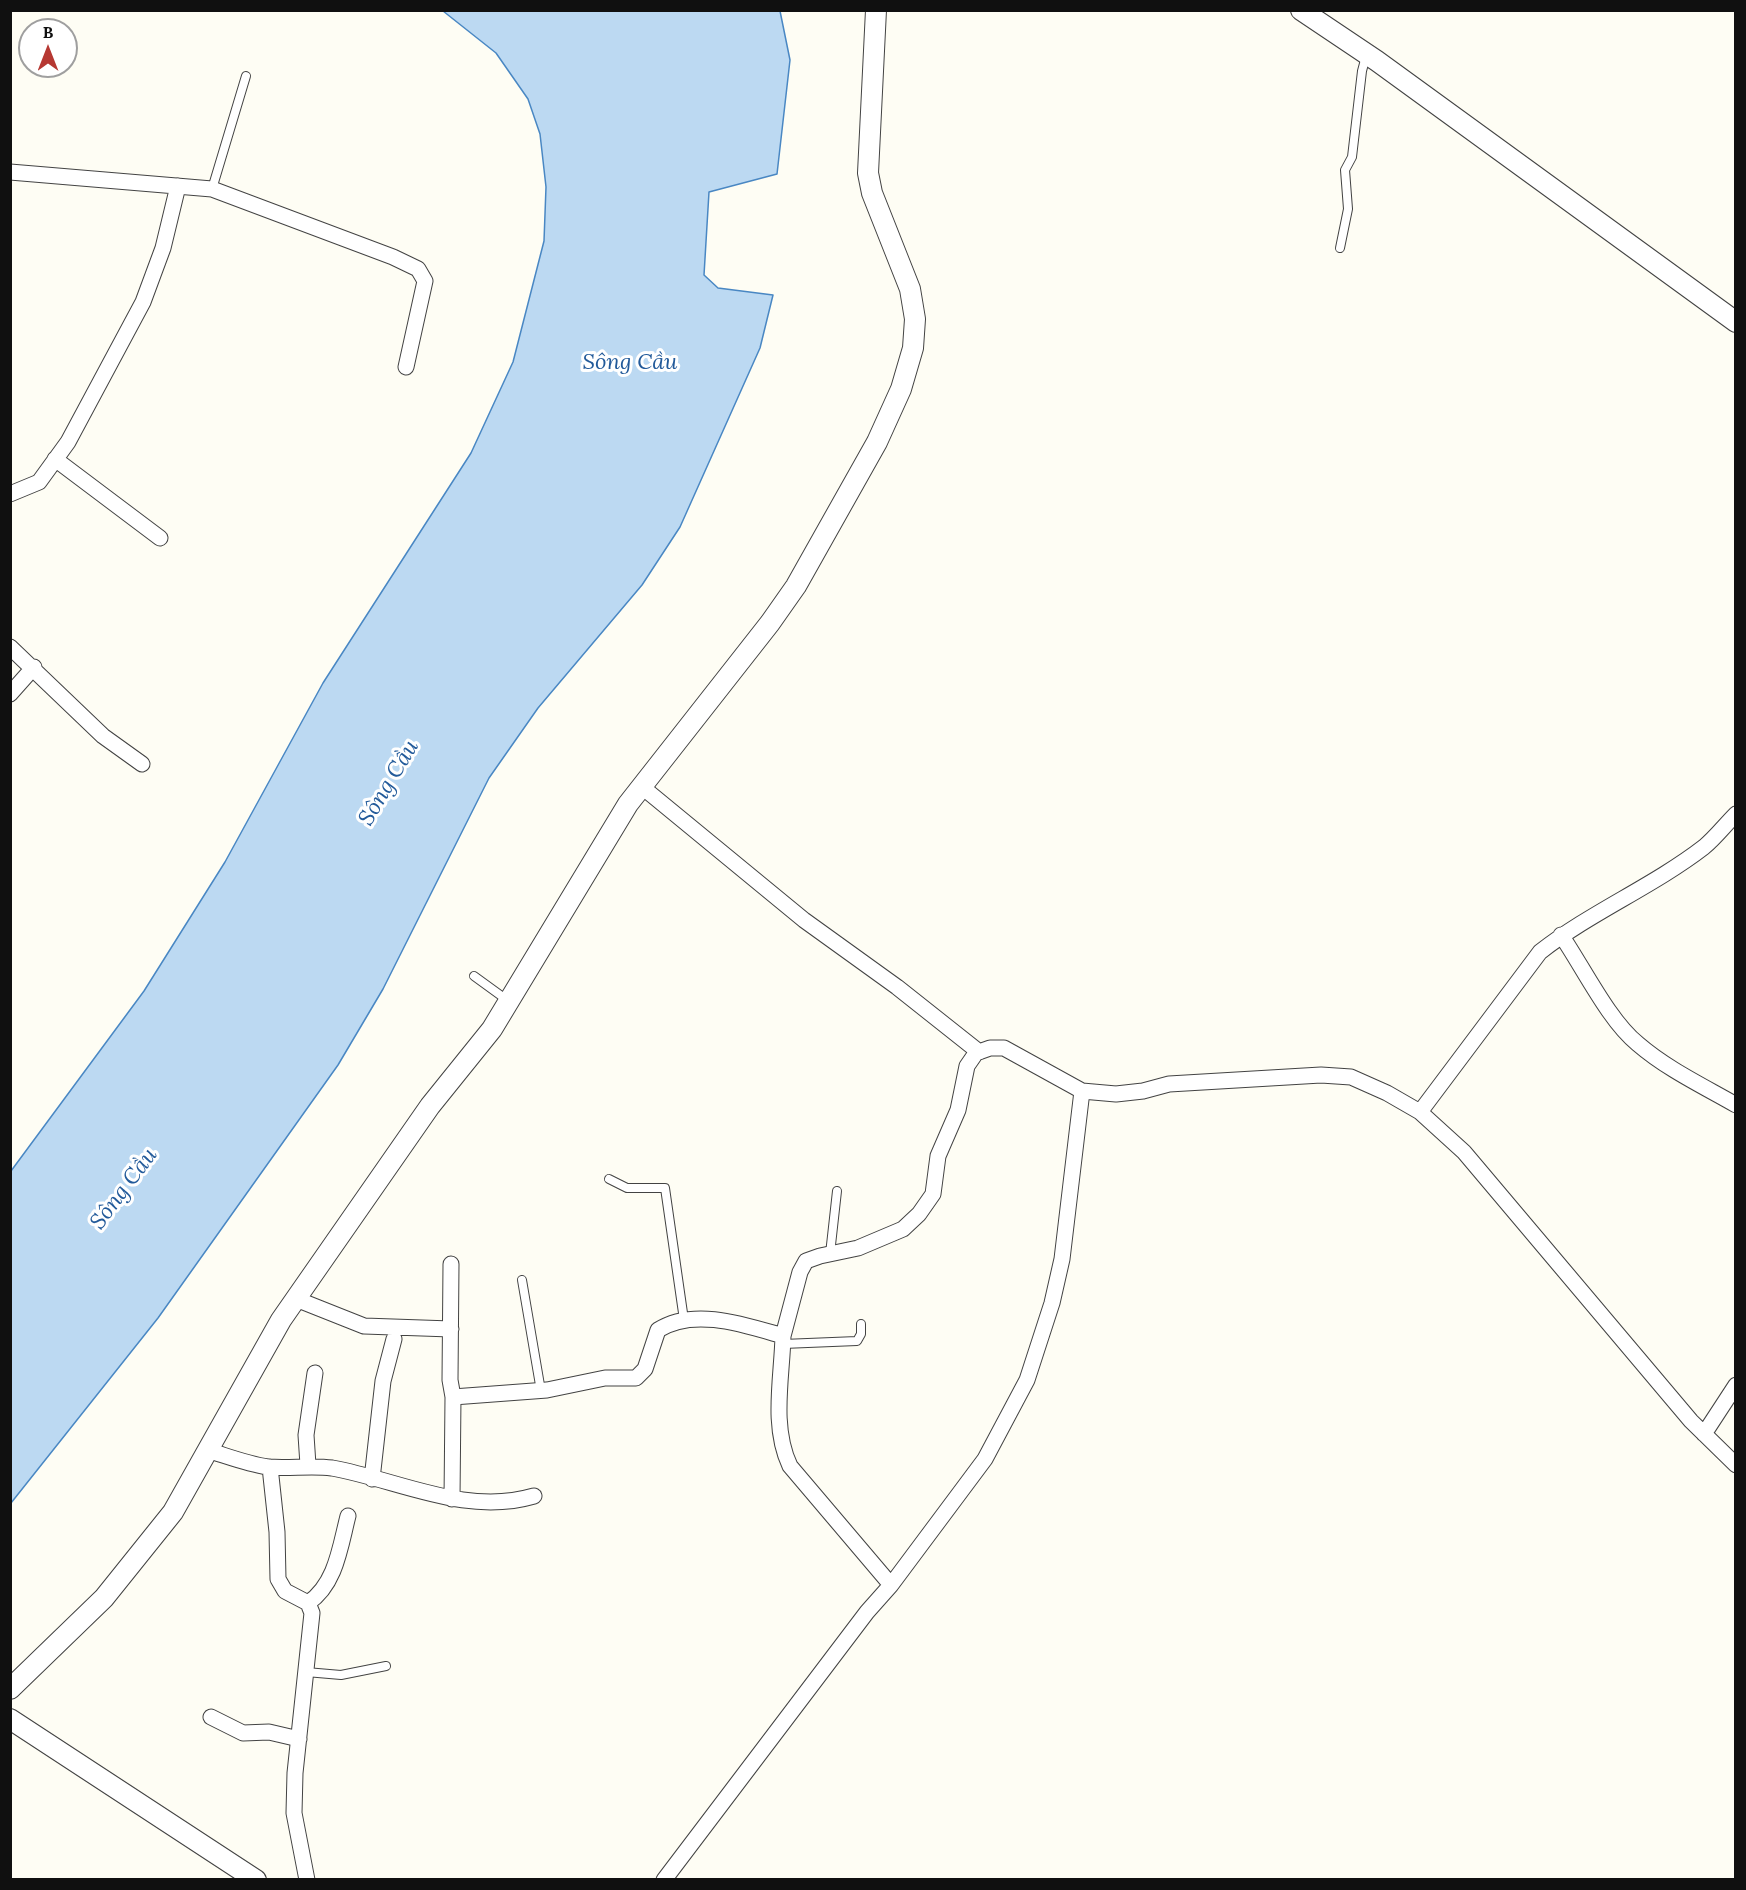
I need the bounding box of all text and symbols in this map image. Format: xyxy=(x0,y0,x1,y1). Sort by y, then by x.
north arrow xyxy=(18,18,78,78)
text: B xyxy=(43,22,53,42)
water label: Sông Cầu xyxy=(583,350,677,376)
water label: Sông Cầu xyxy=(353,736,425,830)
water label: Sông Cầu xyxy=(85,1143,163,1235)

